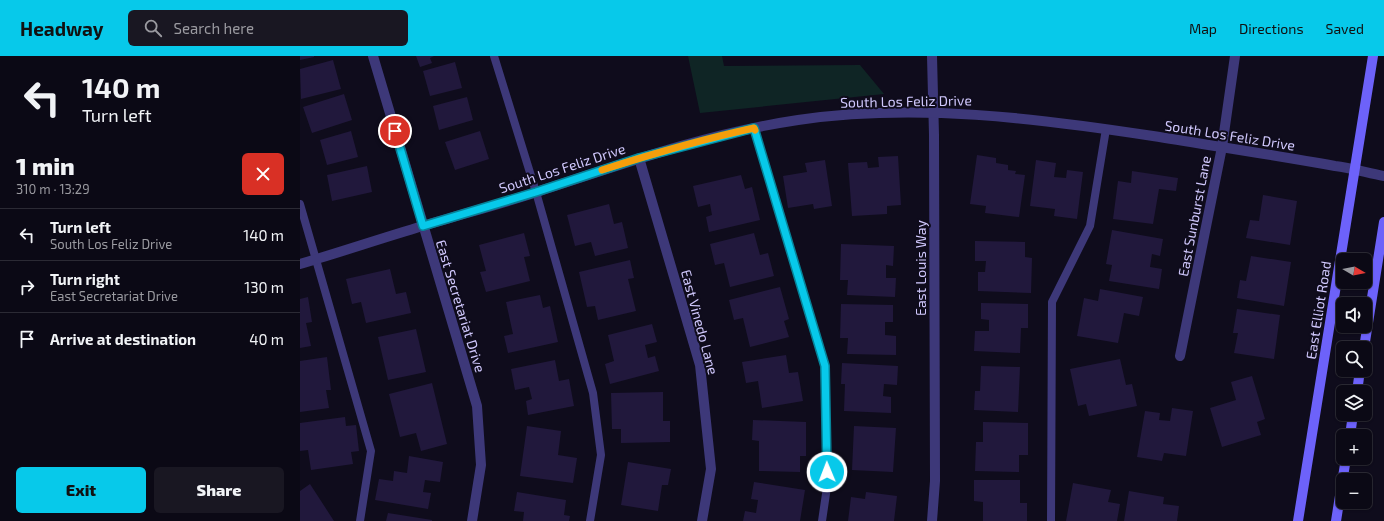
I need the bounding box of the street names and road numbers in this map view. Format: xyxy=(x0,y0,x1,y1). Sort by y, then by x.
street label: South Los Feliz Drive xyxy=(840,91,972,111)
street label: South Los Feliz Drive xyxy=(1164,116,1296,154)
street label: South Los Feliz Drive xyxy=(497,140,627,196)
street label: East Sunburst Lane xyxy=(1174,154,1214,278)
street label: East Louis Way xyxy=(912,219,929,316)
street label: East Secretariat Drive xyxy=(433,238,489,374)
street label: East Elliot Road xyxy=(1302,260,1334,360)
street label: East Vinedo Lane xyxy=(678,268,722,376)

